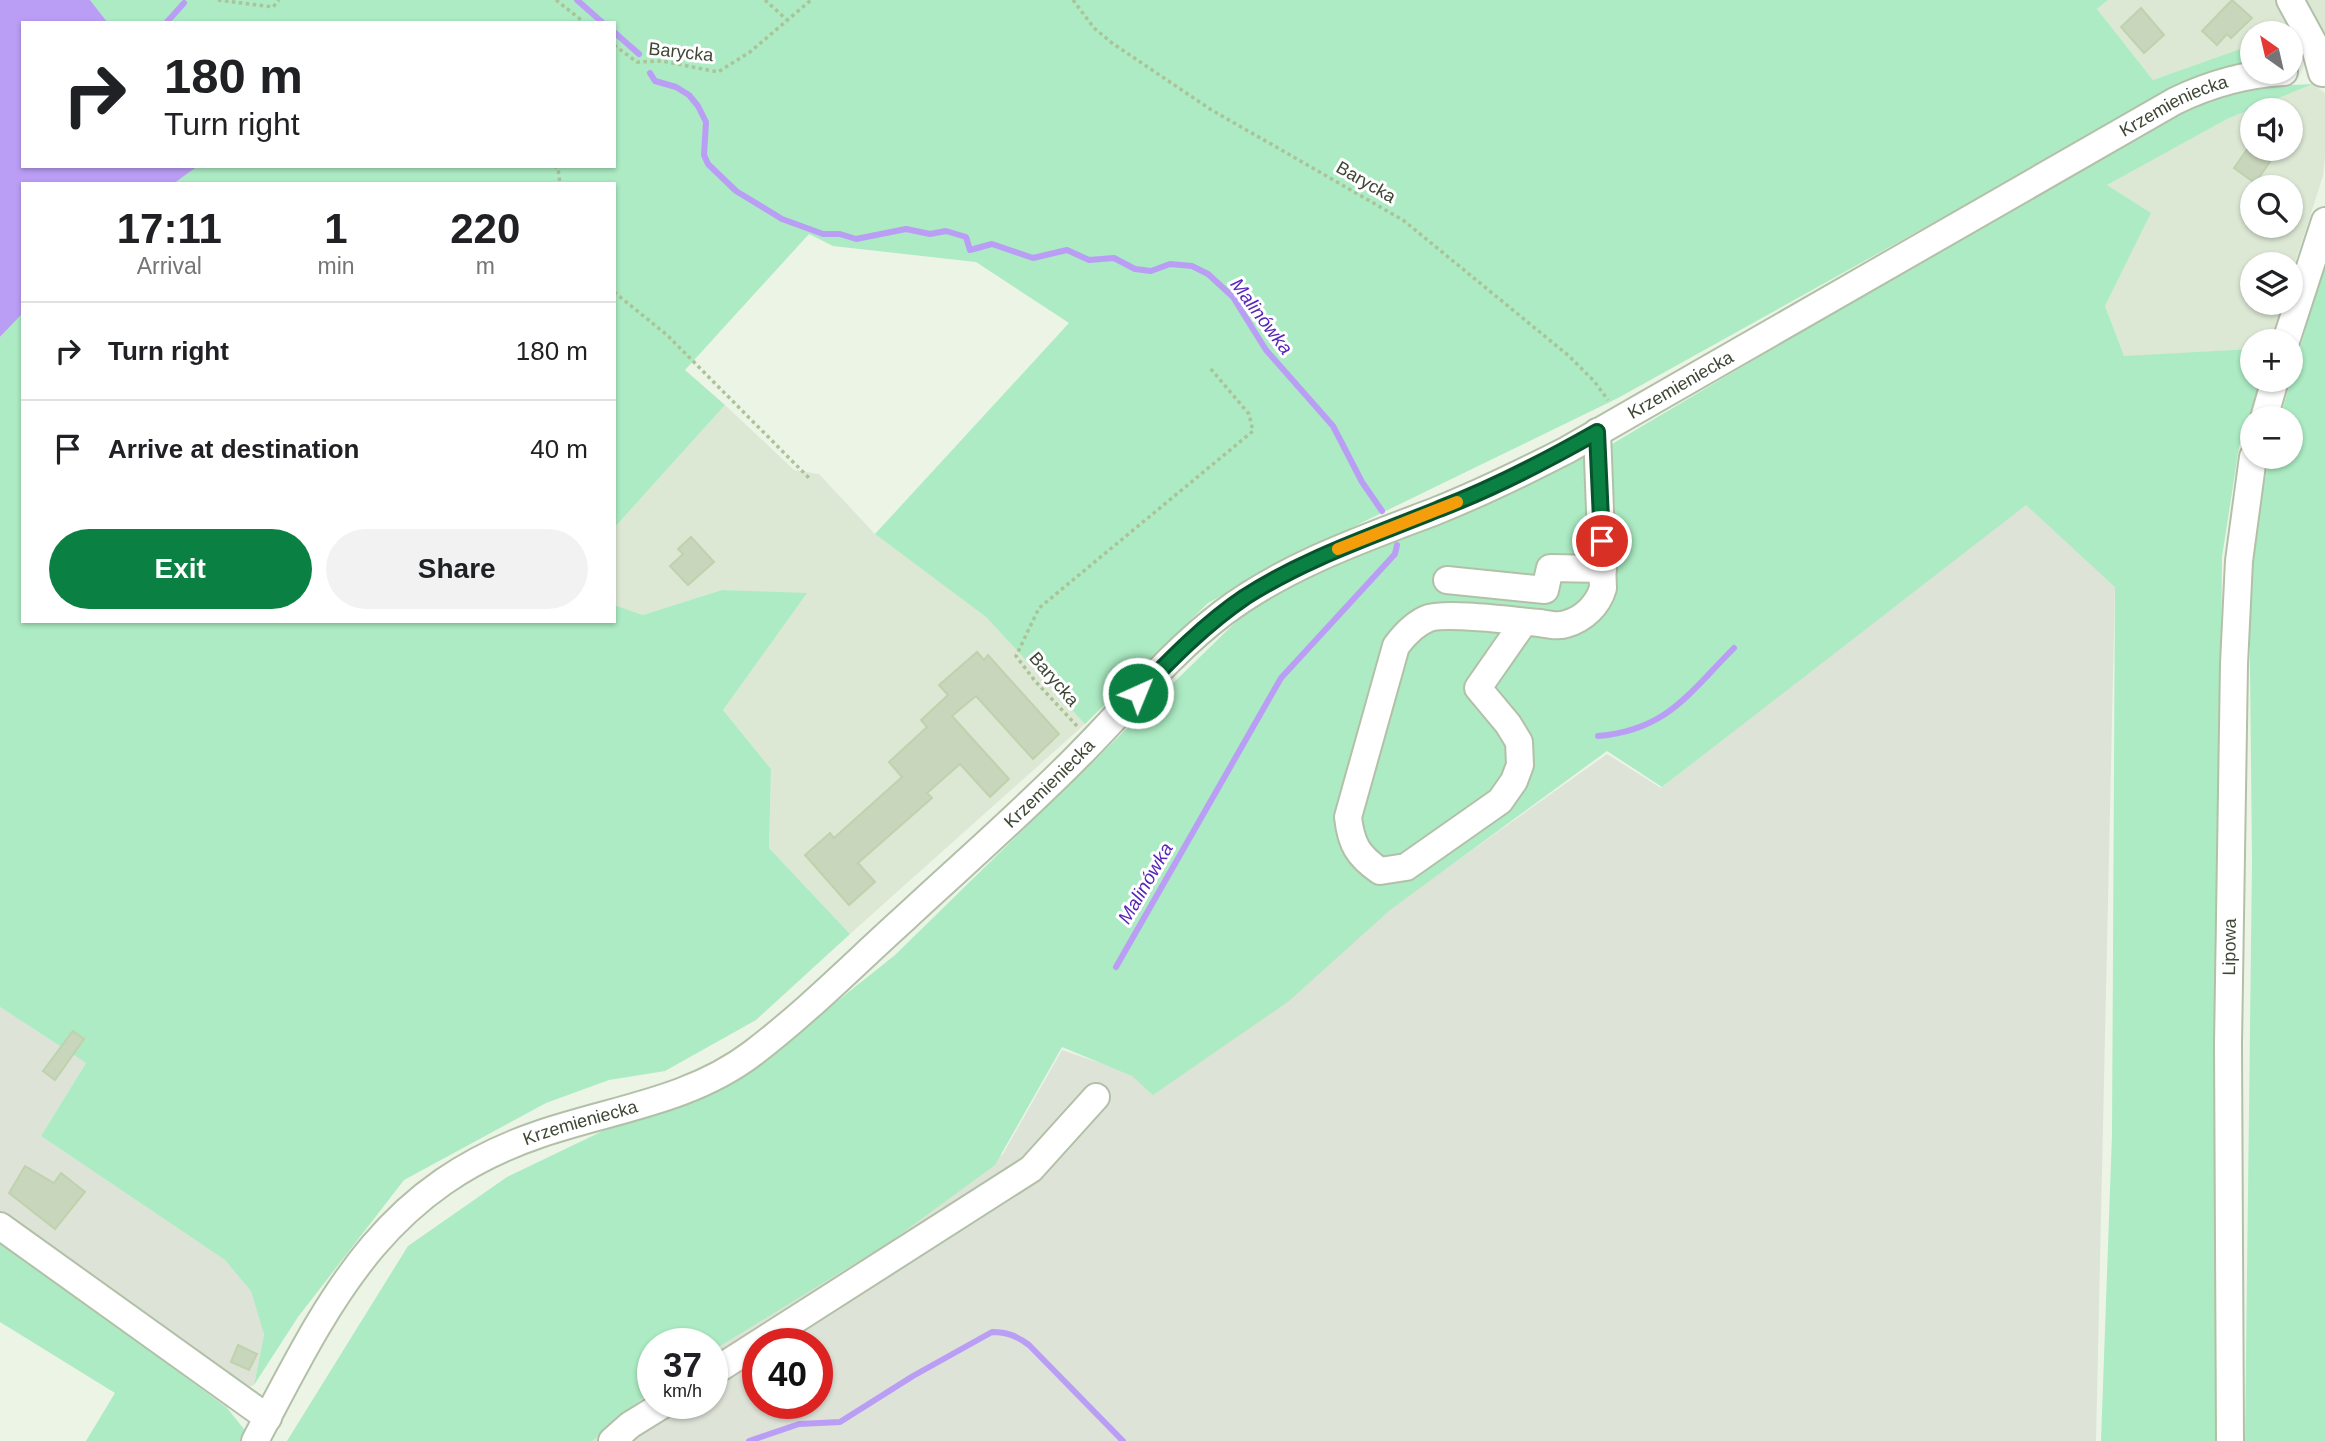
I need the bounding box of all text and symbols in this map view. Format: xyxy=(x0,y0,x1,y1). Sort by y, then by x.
north arrow xyxy=(2240,21,2303,84)
map controls xyxy=(2240,21,2303,469)
street label: Barycka xyxy=(648,39,715,65)
icon: right xyxy=(49,49,140,140)
text: 180 m xyxy=(164,49,303,103)
street label: Krzemieniecka xyxy=(2116,71,2231,141)
button: sound xyxy=(2240,98,2303,161)
text: Turn right xyxy=(164,106,300,142)
street label: Barycka xyxy=(1333,157,1400,207)
button: search xyxy=(2240,175,2303,238)
text: 17:11 xyxy=(117,205,222,252)
text: 1 xyxy=(324,205,348,252)
text: 220 xyxy=(450,205,520,252)
button: layers xyxy=(2240,252,2303,315)
text: Arrival xyxy=(137,253,202,279)
text: min xyxy=(317,253,355,279)
text: m xyxy=(476,253,495,279)
water label: Malinówka xyxy=(1226,274,1297,358)
button: + xyxy=(2240,329,2303,392)
icon: right xyxy=(49,332,87,370)
text: Turn right xyxy=(108,336,229,366)
text: 180 m xyxy=(516,336,588,366)
street label: Krzemieniecka xyxy=(1624,346,1738,423)
button: − xyxy=(2240,406,2303,469)
icon: arrive xyxy=(49,430,87,468)
text: Arrive at destination xyxy=(108,434,359,464)
text: 40 m xyxy=(530,434,588,464)
pin xyxy=(1572,511,1632,571)
icon: arrive xyxy=(1583,522,1621,560)
button: Exit xyxy=(49,529,312,609)
button: Share xyxy=(326,529,588,609)
street label: Barycka xyxy=(1025,648,1084,711)
position arrow xyxy=(1101,656,1175,730)
street label: Krzemieniecka xyxy=(1000,735,1099,832)
water label: Malinówka xyxy=(1114,839,1177,927)
street label: Lipowa xyxy=(2219,917,2240,976)
street label: Krzemieniecka xyxy=(520,1096,641,1149)
speed limit sign: 40 xyxy=(742,1328,833,1419)
text: 37 xyxy=(663,1345,702,1384)
text: km/h xyxy=(663,1381,702,1401)

